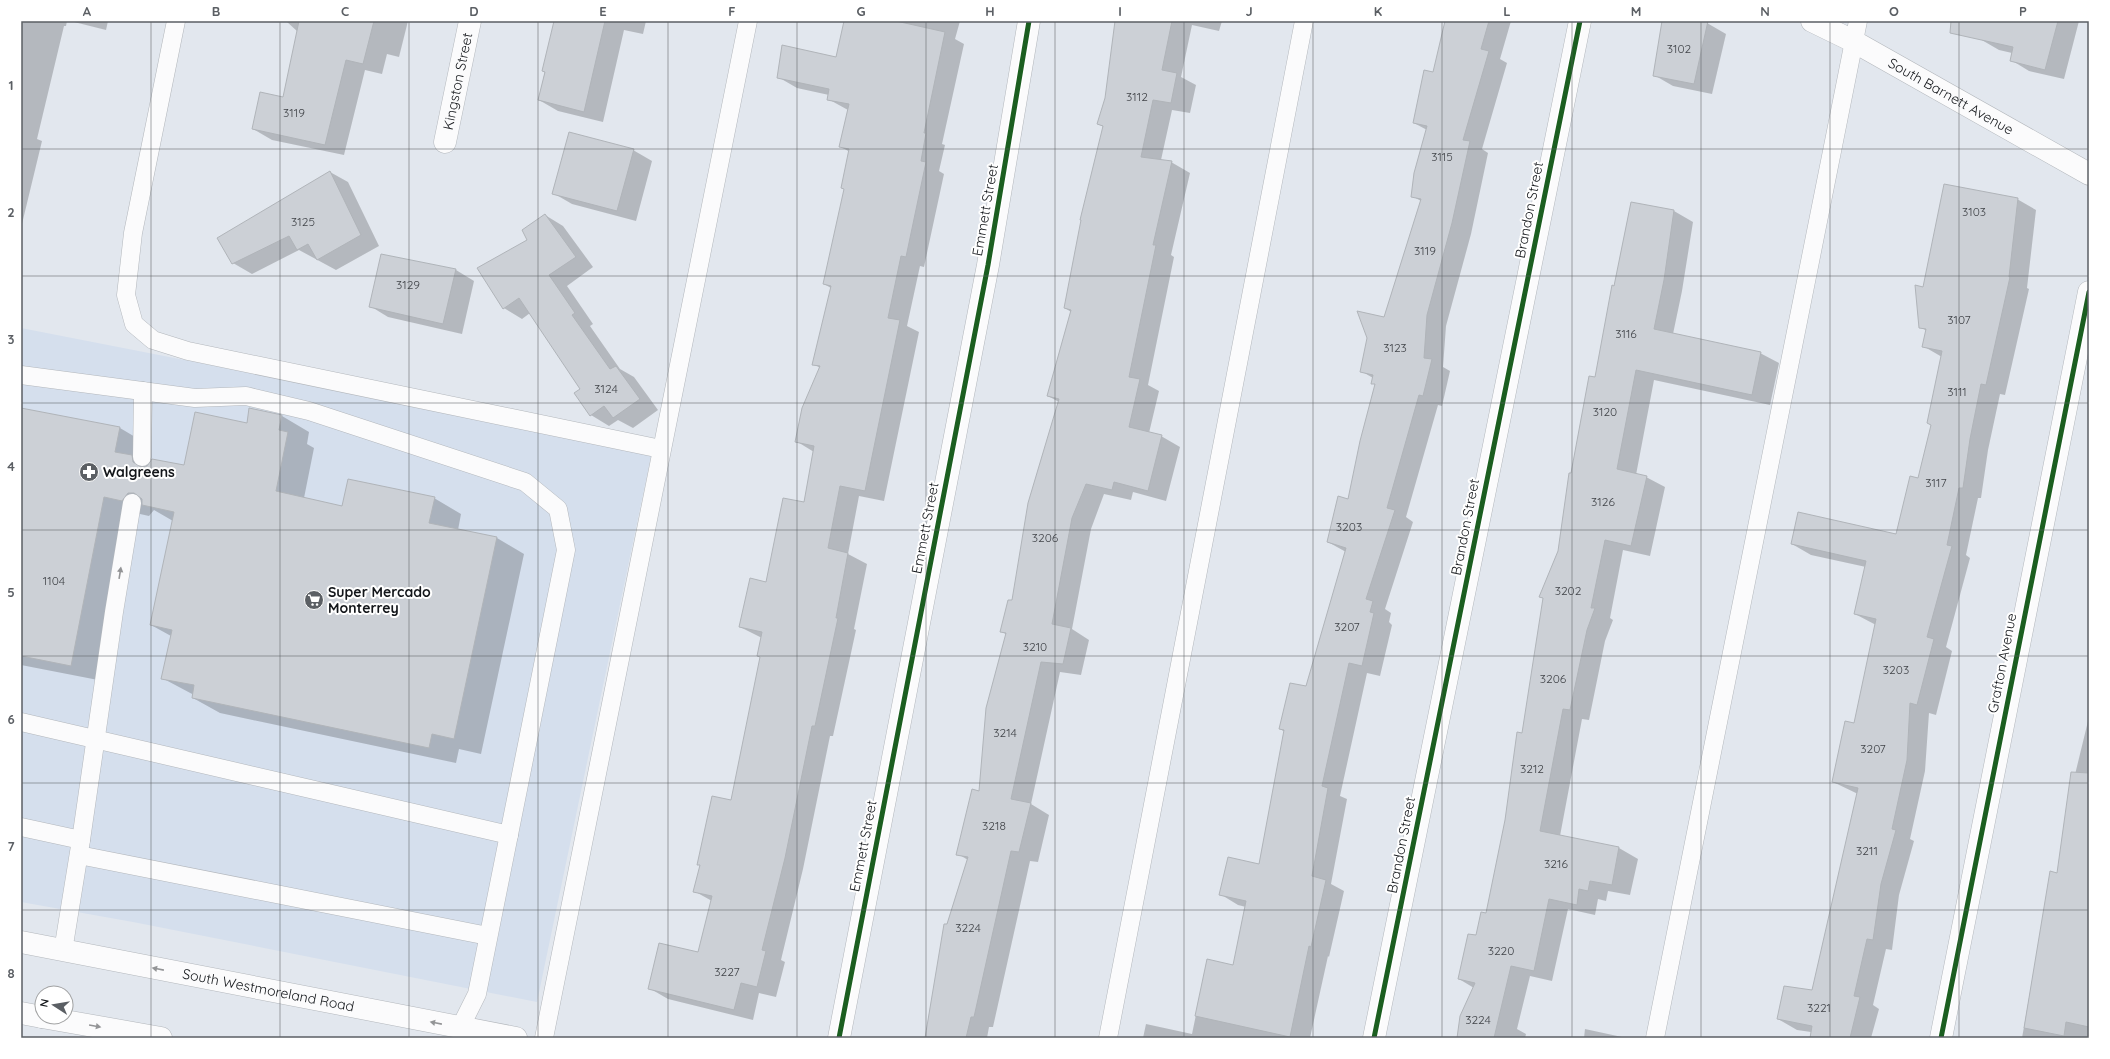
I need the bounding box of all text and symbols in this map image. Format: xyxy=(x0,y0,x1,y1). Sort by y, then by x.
text: A xyxy=(83,3,92,19)
text: B xyxy=(212,3,220,19)
text: C xyxy=(341,3,349,19)
text: D xyxy=(469,3,479,19)
text: E xyxy=(599,3,607,19)
text: F xyxy=(728,3,736,19)
text: G xyxy=(856,3,866,19)
text: H xyxy=(985,3,995,19)
text: I xyxy=(1118,3,1122,19)
text: J xyxy=(1245,3,1253,19)
text: K xyxy=(1374,3,1383,19)
text: L xyxy=(1503,3,1511,19)
text: M xyxy=(1631,3,1641,19)
text: N xyxy=(1760,3,1770,19)
text: O xyxy=(1889,3,1899,19)
text: P xyxy=(2019,3,2027,19)
street label: Kingston Street xyxy=(439,31,476,132)
house number: 3102 xyxy=(1667,41,1692,56)
street label: South Barnett Avenue xyxy=(1885,54,2017,139)
text: 1 xyxy=(8,77,14,93)
house number: 3112 xyxy=(1126,89,1148,104)
house number: 3119 xyxy=(283,105,305,120)
house number: 3115 xyxy=(1431,149,1453,164)
street label: Brandon Street xyxy=(1511,160,1547,260)
street label: Emmett Street xyxy=(968,162,1002,257)
text: 2 xyxy=(7,204,15,220)
house number: 3103 xyxy=(1962,204,1986,219)
house number: 3125 xyxy=(291,214,315,229)
house number: 3119 xyxy=(1414,243,1436,258)
house number: 3129 xyxy=(396,277,420,292)
house number: 3107 xyxy=(1947,312,1971,327)
house number: 3116 xyxy=(1615,326,1637,341)
text: 3 xyxy=(8,331,15,347)
house number: 3123 xyxy=(1383,340,1407,355)
house number: 3124 xyxy=(594,381,618,396)
house number: 3111 xyxy=(1947,384,1967,399)
house number: 3120 xyxy=(1593,404,1617,419)
text: 4 xyxy=(7,458,15,474)
pharmacy icon: Walgreens xyxy=(78,461,100,483)
place label: Walgreens xyxy=(103,463,175,481)
house number: 3117 xyxy=(1925,475,1947,490)
street label: Brandon Street xyxy=(1447,477,1483,577)
street label: Emmett Street xyxy=(907,480,943,575)
house number: 3126 xyxy=(1591,494,1615,509)
house number: 3203 xyxy=(1336,519,1362,534)
house number: 3206 xyxy=(1032,530,1059,545)
one-way arrow xyxy=(117,567,123,579)
house number: 1104 xyxy=(43,573,65,588)
place label: Super Mercado Monterrey xyxy=(328,583,431,617)
house number: 3202 xyxy=(1555,583,1582,598)
text: 5 xyxy=(7,584,15,600)
supermarket icon: Super Mercado Monterrey xyxy=(303,589,325,611)
street label: Grafton Avenue xyxy=(1983,611,2021,715)
house number: 3207 xyxy=(1334,619,1360,634)
house number: 3210 xyxy=(1023,639,1047,654)
house number: 3203 xyxy=(1883,662,1909,677)
house number: 3206 xyxy=(1540,671,1567,686)
text: 6 xyxy=(7,711,15,727)
house number: 3214 xyxy=(993,725,1017,740)
house number: 3207 xyxy=(1860,741,1886,756)
house number: 3212 xyxy=(1520,761,1544,776)
street label: Brandon Street xyxy=(1383,795,1419,895)
street label: Emmett Street xyxy=(845,798,881,893)
house number: 3218 xyxy=(982,818,1006,833)
text: 7 xyxy=(7,838,15,854)
house number: 3211 xyxy=(1856,843,1878,858)
house number: 3216 xyxy=(1544,856,1568,871)
house number: 3224 xyxy=(955,920,981,935)
house number: 3220 xyxy=(1488,943,1514,958)
house number: 3227 xyxy=(714,964,740,979)
text: 8 xyxy=(7,965,15,981)
street label: South Westmoreland Road xyxy=(181,965,356,1015)
one-way arrow xyxy=(151,966,164,972)
north arrow xyxy=(34,985,74,1025)
text: N xyxy=(37,998,52,1008)
house number: 3221 xyxy=(1807,1000,1831,1015)
house number: 3224 xyxy=(1465,1012,1491,1027)
one-way arrow xyxy=(430,1020,443,1026)
one-way arrow xyxy=(89,1023,101,1029)

